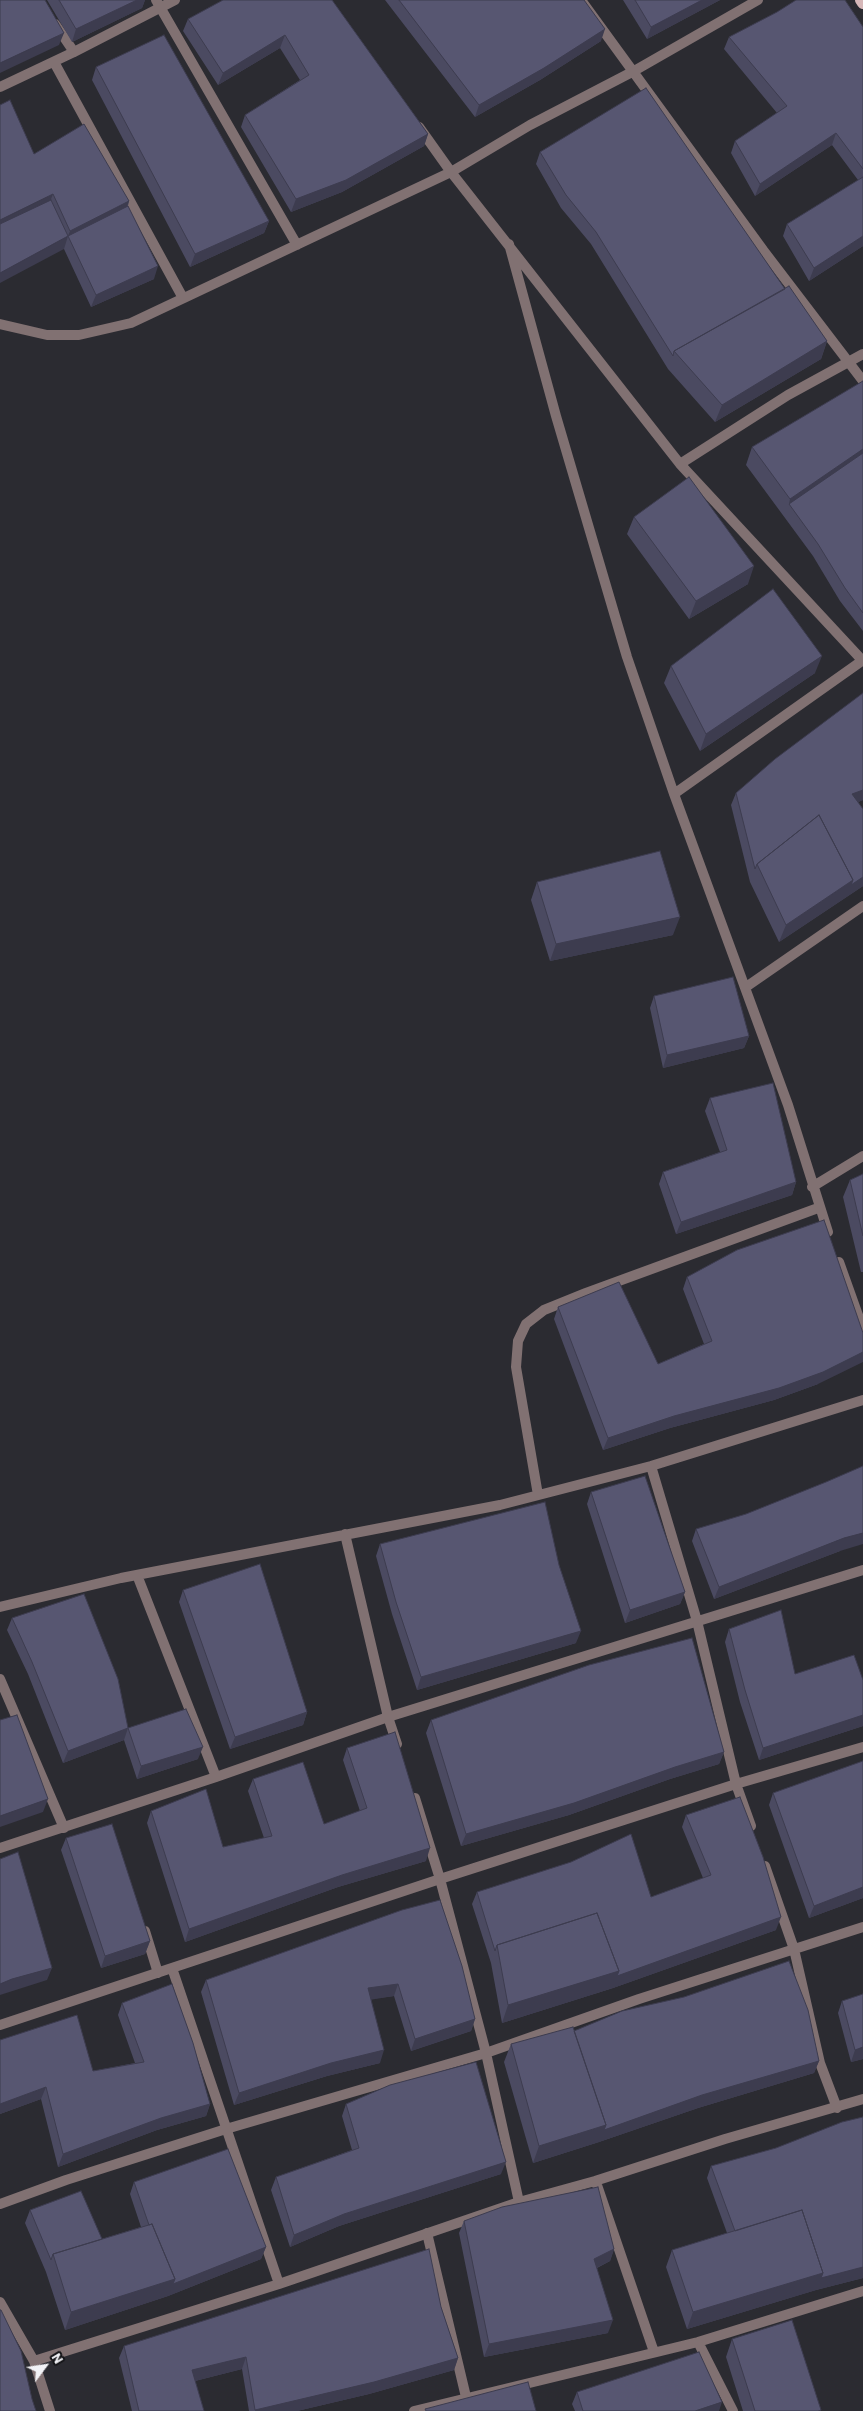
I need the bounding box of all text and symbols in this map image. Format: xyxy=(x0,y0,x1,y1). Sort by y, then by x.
north arrow xyxy=(20,2341,70,2391)
text: N xyxy=(49,2350,68,2366)

